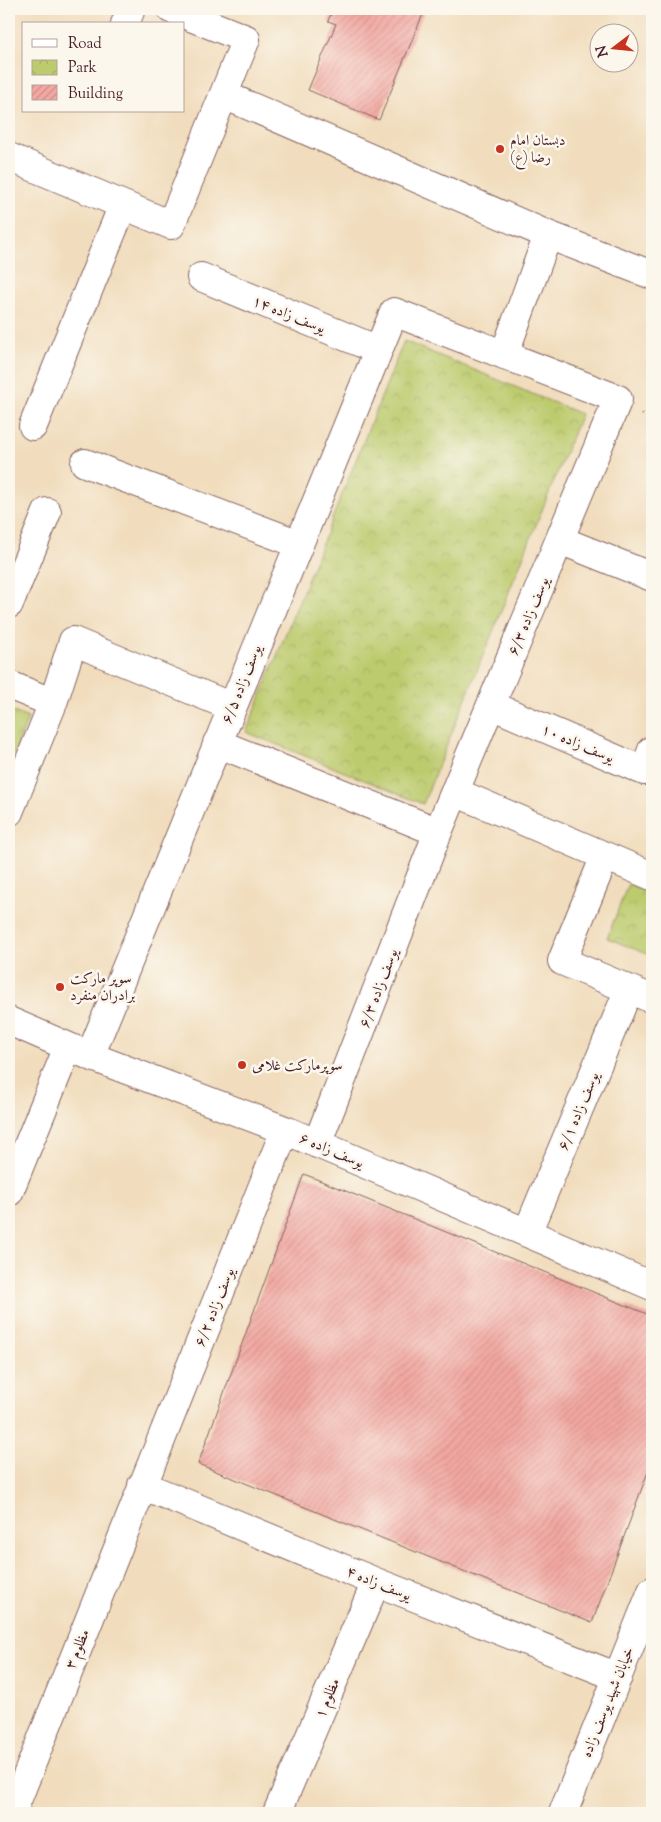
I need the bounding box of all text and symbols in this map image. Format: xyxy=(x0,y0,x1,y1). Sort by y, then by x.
legend xyxy=(22,22,185,112)
north arrow xyxy=(588,22,638,72)
text: Road xyxy=(68,34,102,55)
text: N xyxy=(592,43,615,59)
text: Park xyxy=(68,58,97,79)
text: Building xyxy=(68,84,123,105)
place label: دبستان امام رضا (ع) xyxy=(510,131,566,170)
marker: دبستان امام رضا (ع) xyxy=(494,143,506,155)
street label: یوسف زاده ۱۴ xyxy=(249,291,329,340)
street label: یوسف زاده ۶/۳ xyxy=(503,573,556,659)
street label: یوسف زاده ۶/۵ xyxy=(217,641,268,727)
street label: یوسف زاده ۱۰ xyxy=(538,720,618,770)
street label: یوسف زاده ۶/۳ xyxy=(355,945,405,1031)
place label: سوپر مارکت برادران منفرد xyxy=(70,969,136,1007)
marker: سوپر مارکت برادران منفرد xyxy=(54,981,66,993)
place label: سوپرمارکت غلامی xyxy=(252,1056,343,1077)
marker: سوپرمارکت غلامی xyxy=(236,1059,248,1071)
street label: یوسف زاده ۶/۱ xyxy=(553,1068,606,1154)
street label: یوسف زاده ۶ xyxy=(296,1128,368,1175)
street label: یوسف زاده ۶/۲ xyxy=(190,1264,241,1350)
street label: یوسف زاده ۴ xyxy=(343,1562,415,1607)
street label: مظلوم ۳ xyxy=(61,1626,97,1673)
street label: خیابان شهید یوسف زاده xyxy=(577,1644,640,1761)
street label: مظلوم ۱ xyxy=(311,1675,347,1722)

